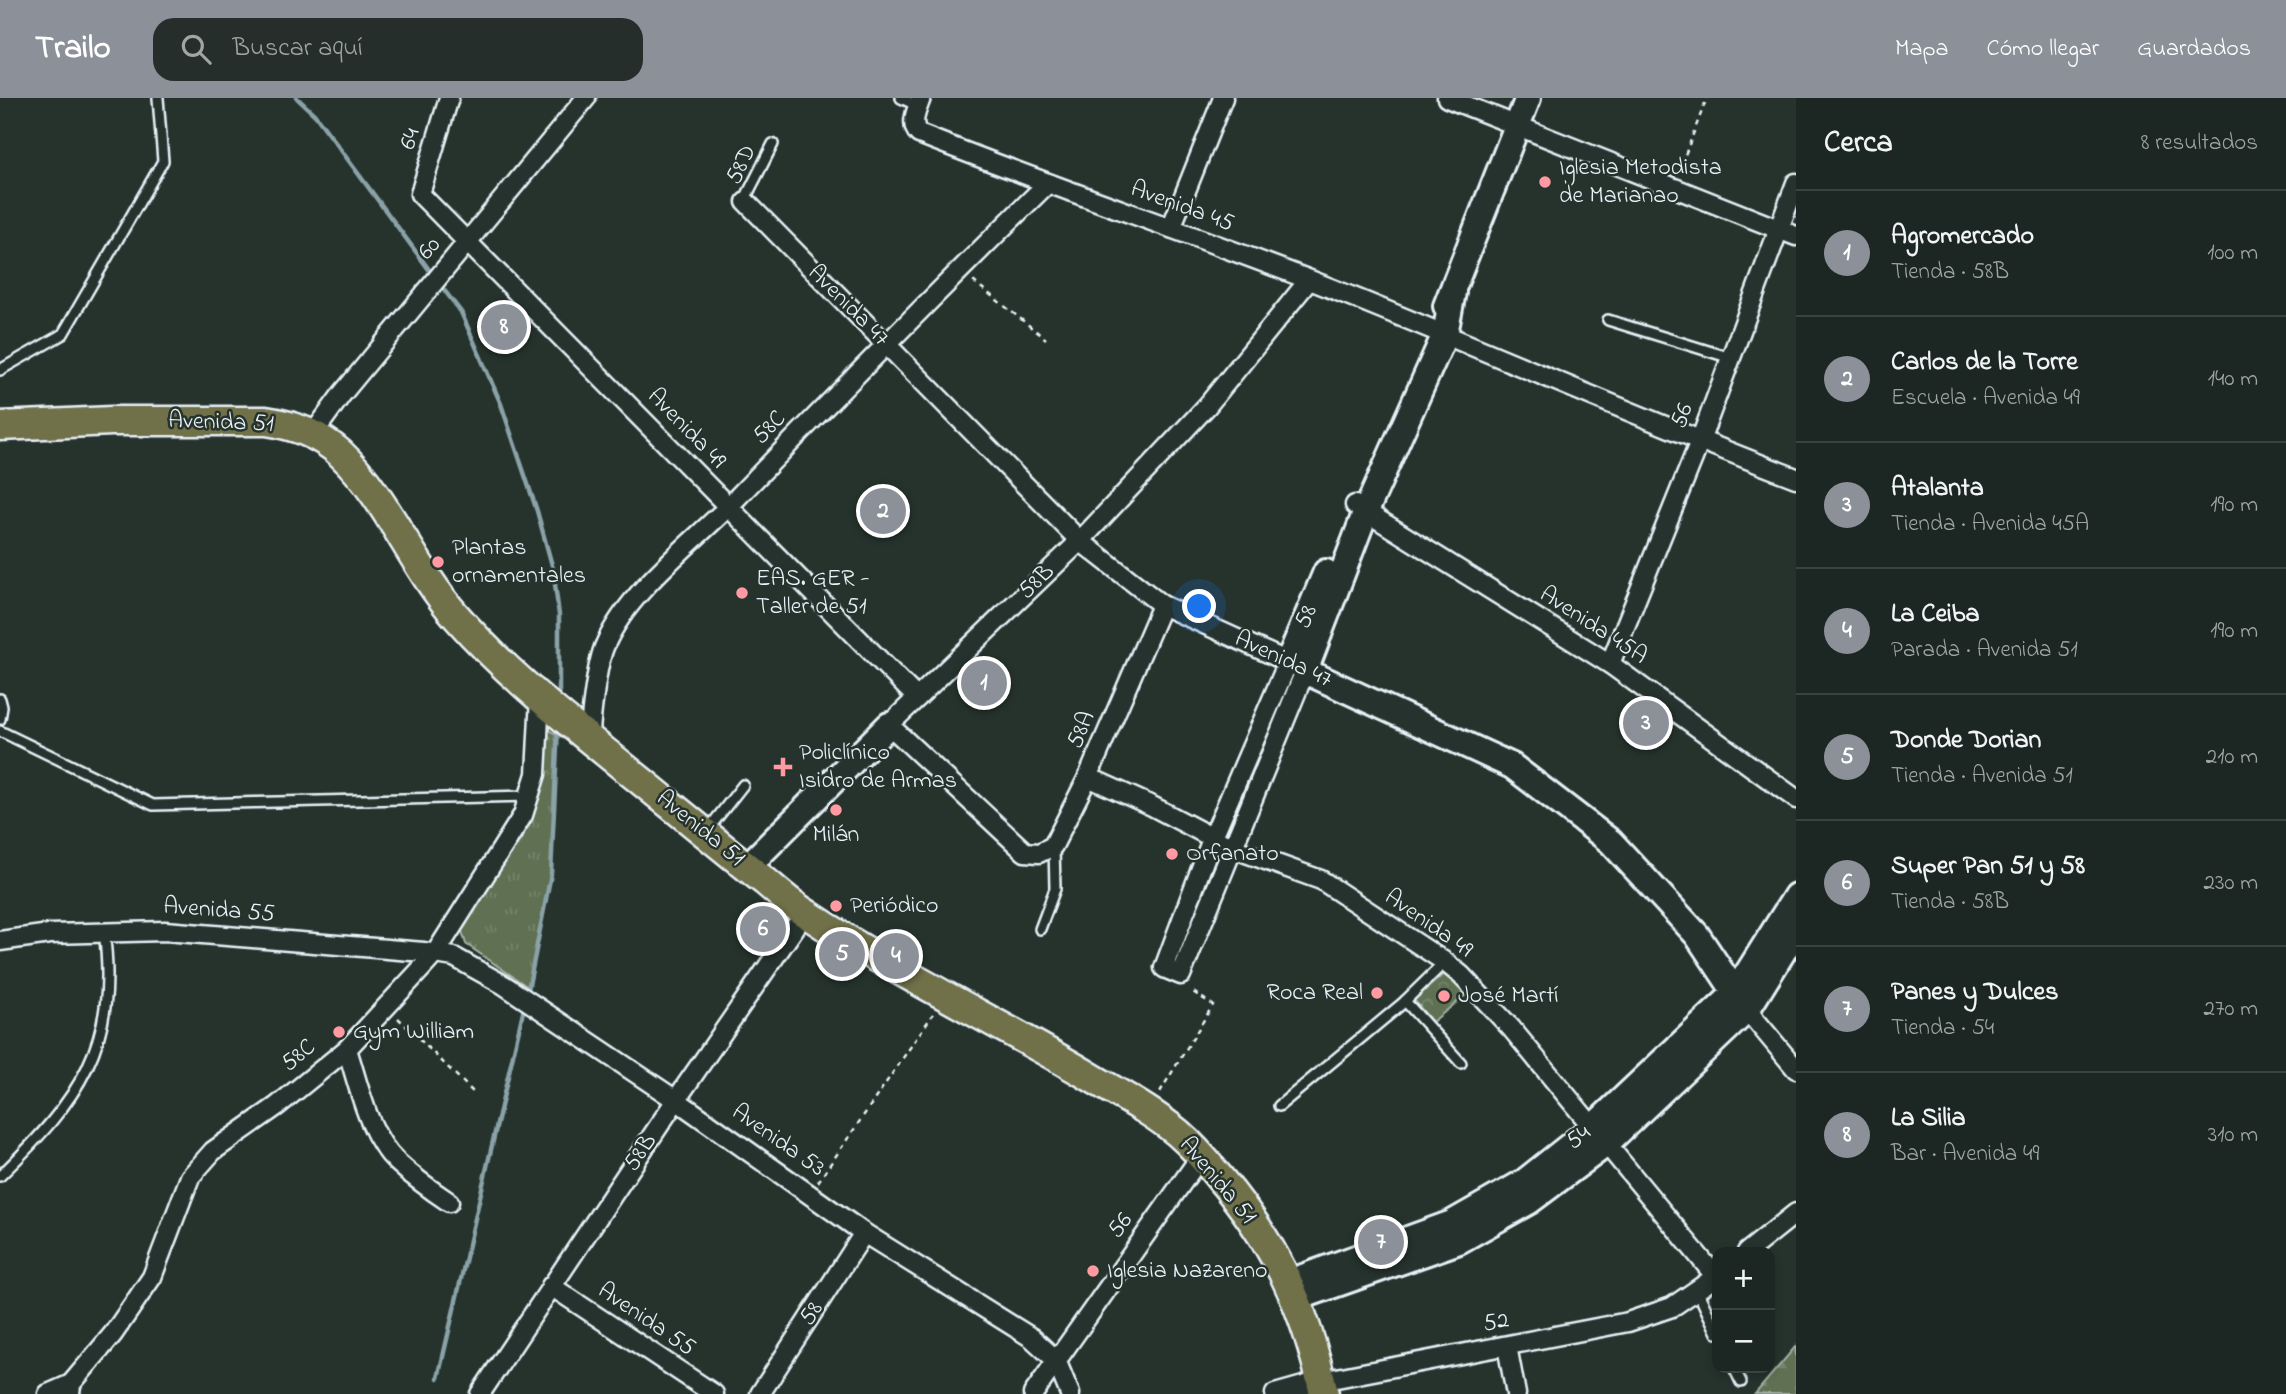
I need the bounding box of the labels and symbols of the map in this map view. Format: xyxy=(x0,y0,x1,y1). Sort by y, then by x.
street label: 64 xyxy=(391,124,431,154)
street label: 58D xyxy=(718,139,766,191)
place label: Iglesia Metodista de Marianao xyxy=(1559,151,1722,214)
street label: Avenida 45 xyxy=(1125,172,1239,242)
marker: Iglesia Metodista de Marianao xyxy=(1537,174,1553,190)
street label: 60 xyxy=(410,230,450,268)
street label: Avenida 47 xyxy=(799,257,897,355)
pin: 8 xyxy=(481,301,527,353)
street label: Avenida 49 xyxy=(638,380,734,478)
street label: 56 xyxy=(1662,398,1704,433)
street label: 58C xyxy=(745,403,795,453)
street label: Avenida 51 xyxy=(168,404,275,442)
pin: 2 xyxy=(860,485,906,537)
place label: Plantas ornamentales xyxy=(452,531,586,594)
marker: Plantas ornamentales xyxy=(430,554,446,570)
street label: 58B xyxy=(1011,556,1063,608)
place label: EAS. GER - Taller de 51 xyxy=(756,562,870,625)
street label: Avenida 45A xyxy=(1532,578,1654,674)
marker: EAS. GER - Taller de 51 xyxy=(734,585,750,601)
your location xyxy=(1182,589,1216,623)
street label: 58 xyxy=(1286,600,1328,634)
street label: Avenida 47 xyxy=(1229,622,1338,698)
pin: 1 xyxy=(961,657,1007,709)
pin: 3 xyxy=(1623,697,1669,749)
street label: 58A xyxy=(1059,706,1105,754)
place label: Policlínico Isidro de Armas xyxy=(799,736,957,799)
marker: Policlínico Isidro de Armas xyxy=(773,757,793,777)
street label: Avenida 51 xyxy=(648,782,752,876)
marker: Milán xyxy=(828,802,844,818)
place label: Milán xyxy=(813,818,859,853)
place label: Orfanato xyxy=(1186,837,1279,872)
marker: Orfanato xyxy=(1164,846,1180,862)
street label: Avenida 49 xyxy=(1376,881,1480,968)
place label: Periódico xyxy=(850,889,938,924)
street label: Avenida 55 xyxy=(162,890,276,932)
marker: Periódico xyxy=(828,898,844,914)
pin: 6 xyxy=(740,903,786,955)
pin: 5 xyxy=(819,928,865,980)
pin: 4 xyxy=(873,930,919,982)
place label: Roca Real xyxy=(1267,976,1363,1011)
place label: José Martí xyxy=(1458,979,1559,1014)
marker: Roca Real xyxy=(1369,985,1385,1001)
marker: José Martí xyxy=(1436,988,1452,1004)
place label: Gym William xyxy=(353,1015,474,1051)
marker: Gym William xyxy=(331,1024,347,1040)
street label: 58C xyxy=(274,1031,324,1081)
street label: Avenida 53 xyxy=(724,1096,832,1186)
street label: 54 xyxy=(1559,1117,1599,1159)
street label: 58B xyxy=(616,1127,666,1179)
street label: Avenida 51 xyxy=(1170,1129,1265,1233)
street label: 56 xyxy=(1100,1206,1143,1246)
pin: 7 xyxy=(1358,1216,1404,1268)
place label: Iglesia Nazareno xyxy=(1107,1254,1267,1289)
marker: Iglesia Nazareno xyxy=(1085,1263,1101,1279)
street label: Avenida 55 xyxy=(590,1274,702,1366)
street label: 58 xyxy=(791,1295,833,1333)
street label: 52 xyxy=(1480,1303,1512,1343)

